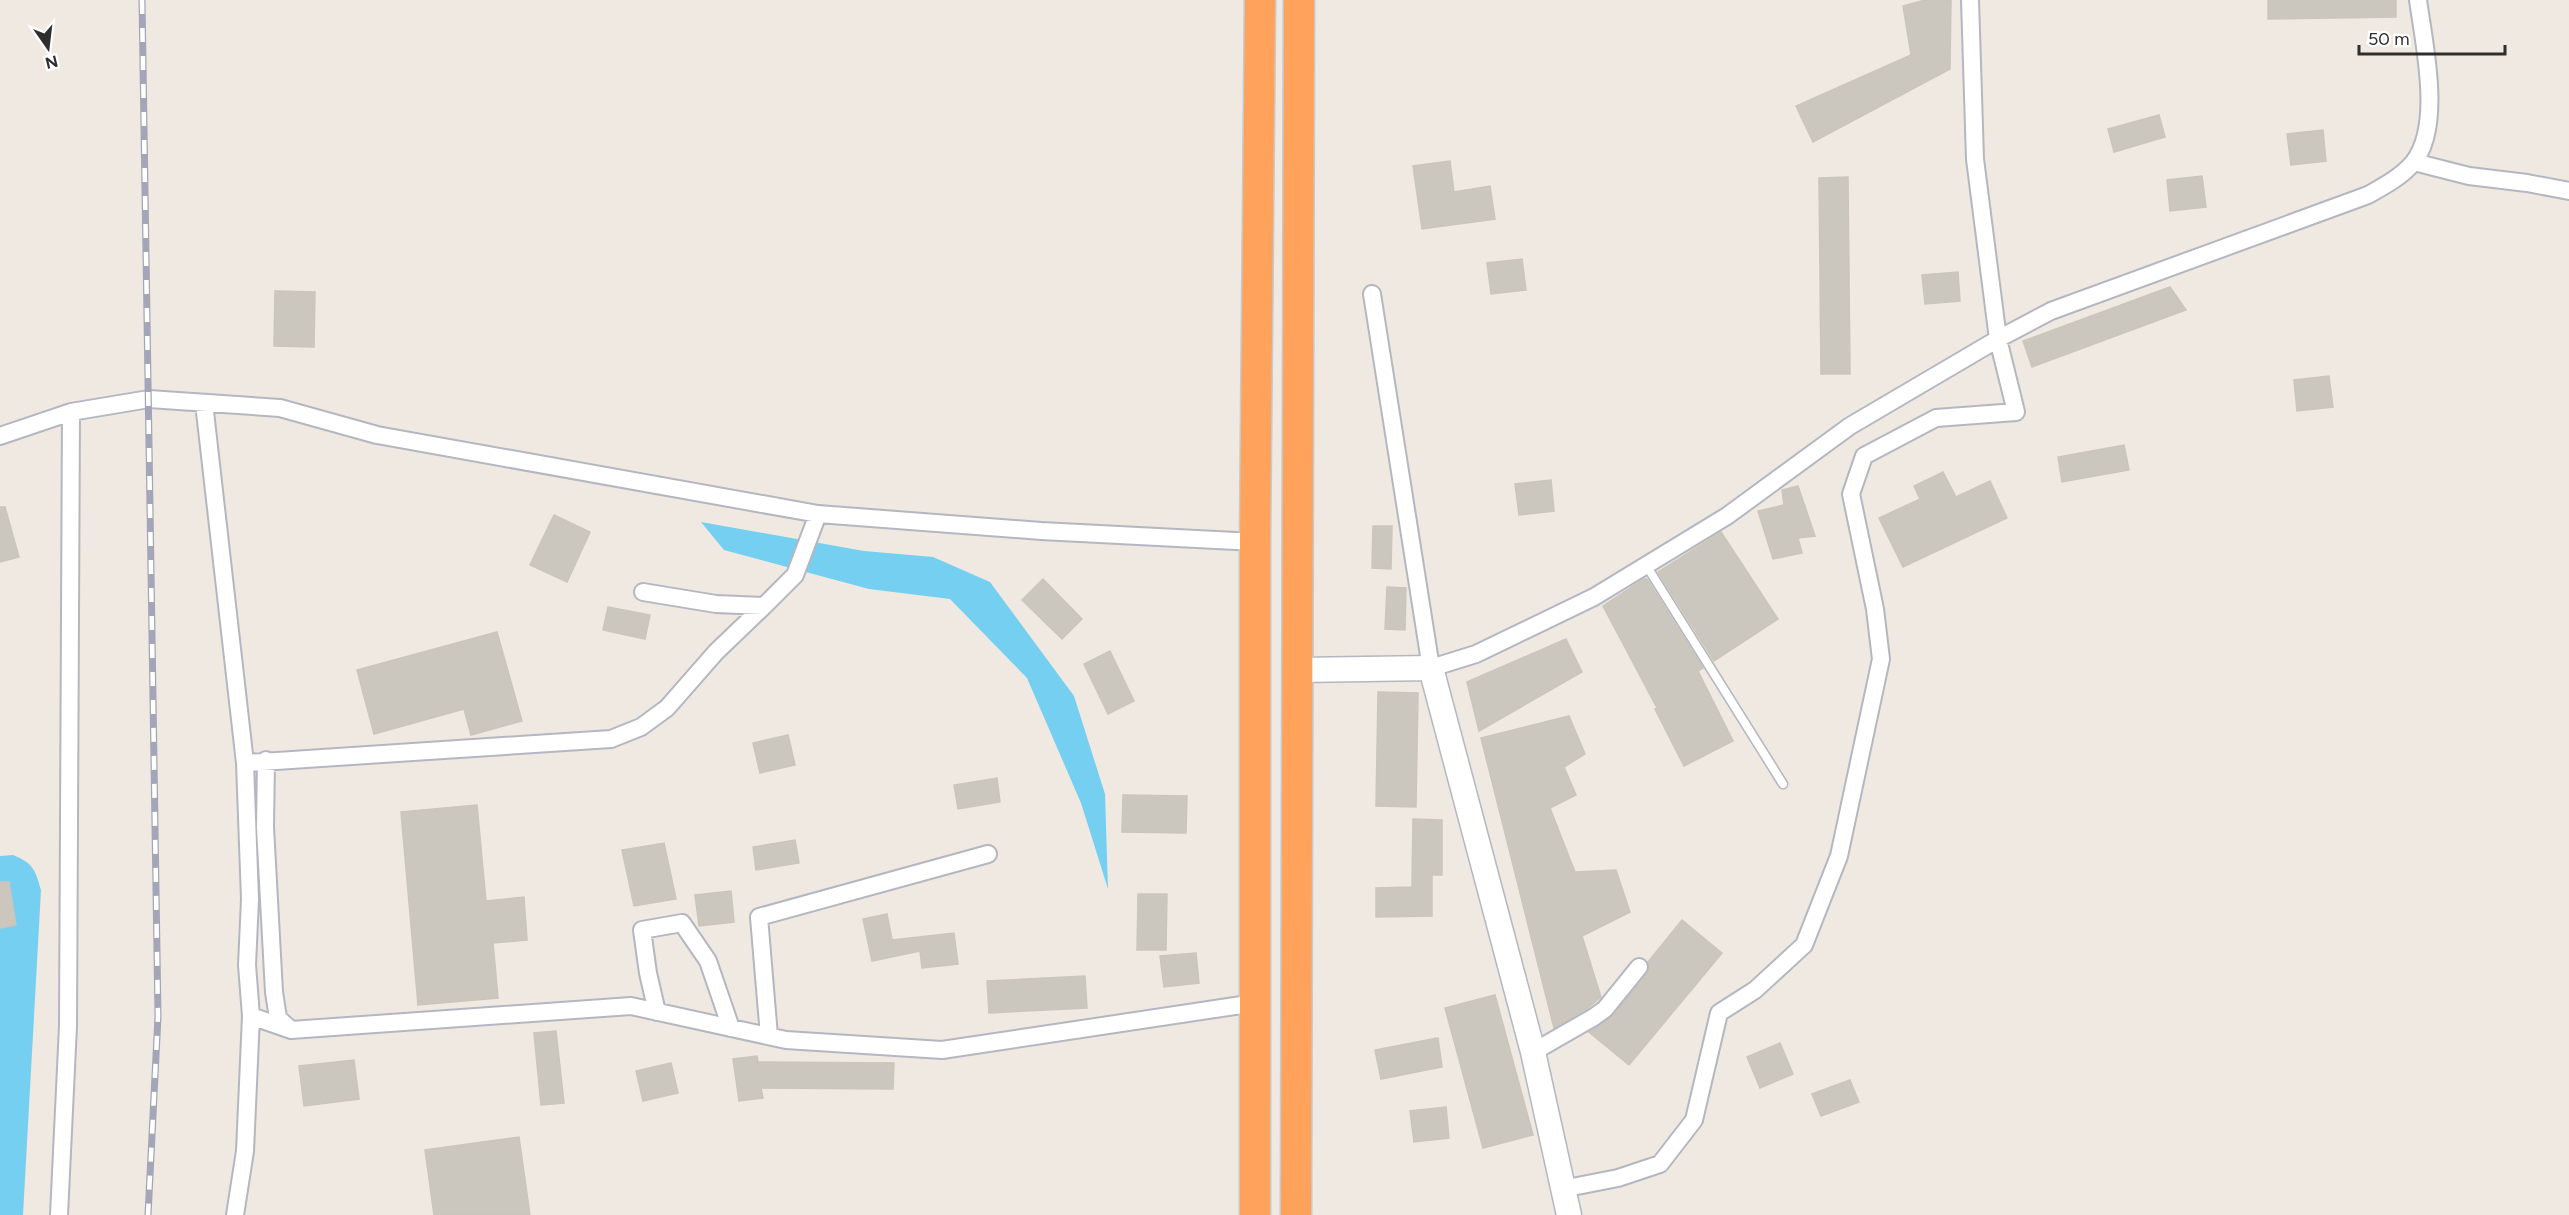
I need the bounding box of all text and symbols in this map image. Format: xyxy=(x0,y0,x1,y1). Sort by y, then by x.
north arrow xyxy=(18,18,78,78)
scale bar xyxy=(2359,18,2504,56)
text: 50 m xyxy=(2368,28,2410,50)
text: N xyxy=(43,51,60,73)

